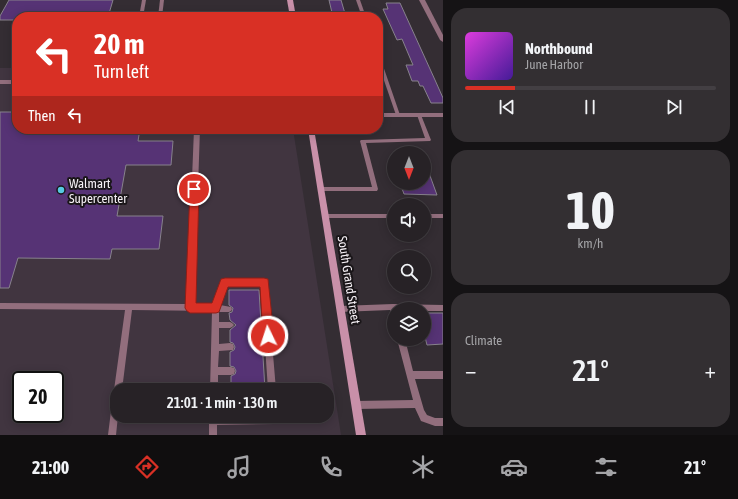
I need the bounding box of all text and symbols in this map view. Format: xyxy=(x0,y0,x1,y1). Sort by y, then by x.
icon: left xyxy=(28,28,80,80)
text: 20 m xyxy=(94,28,144,60)
text: Northbound xyxy=(525,40,593,57)
text: June Harbor xyxy=(525,57,583,72)
text: Turn left xyxy=(94,61,149,82)
icon: previous xyxy=(496,96,518,118)
icon: pause xyxy=(579,96,601,118)
icon: next xyxy=(663,96,685,118)
icon: left xyxy=(64,104,86,126)
text: Then xyxy=(28,107,56,124)
north arrow xyxy=(387,146,431,190)
map controls xyxy=(387,146,431,346)
pin xyxy=(177,172,211,206)
place label: Walmart Supercenter xyxy=(69,176,127,206)
icon: arrive xyxy=(183,178,205,200)
text: 10 xyxy=(566,180,615,240)
marker: Walmart Supercenter xyxy=(56,185,66,195)
button: sound xyxy=(387,198,431,242)
street label: South Grand Street xyxy=(335,235,363,325)
text: km/h xyxy=(578,236,603,251)
button: search xyxy=(387,250,431,294)
button: layers xyxy=(387,302,431,346)
position arrow xyxy=(247,315,289,357)
text: Climate xyxy=(465,333,502,348)
text: 21° xyxy=(572,353,609,387)
text: − xyxy=(465,357,476,383)
text: + xyxy=(705,357,716,383)
speed limit sign: 20 xyxy=(12,371,64,423)
text: 21:01 · 1 min · 130 m xyxy=(167,394,277,411)
icon: directions xyxy=(133,453,161,481)
icon: music xyxy=(225,453,253,481)
icon: phone xyxy=(317,453,345,481)
icon: climate xyxy=(409,453,437,481)
icon: car xyxy=(500,453,528,481)
icon: filters xyxy=(592,453,620,481)
text: 21:00 xyxy=(32,457,69,478)
text: 21° xyxy=(684,457,706,478)

